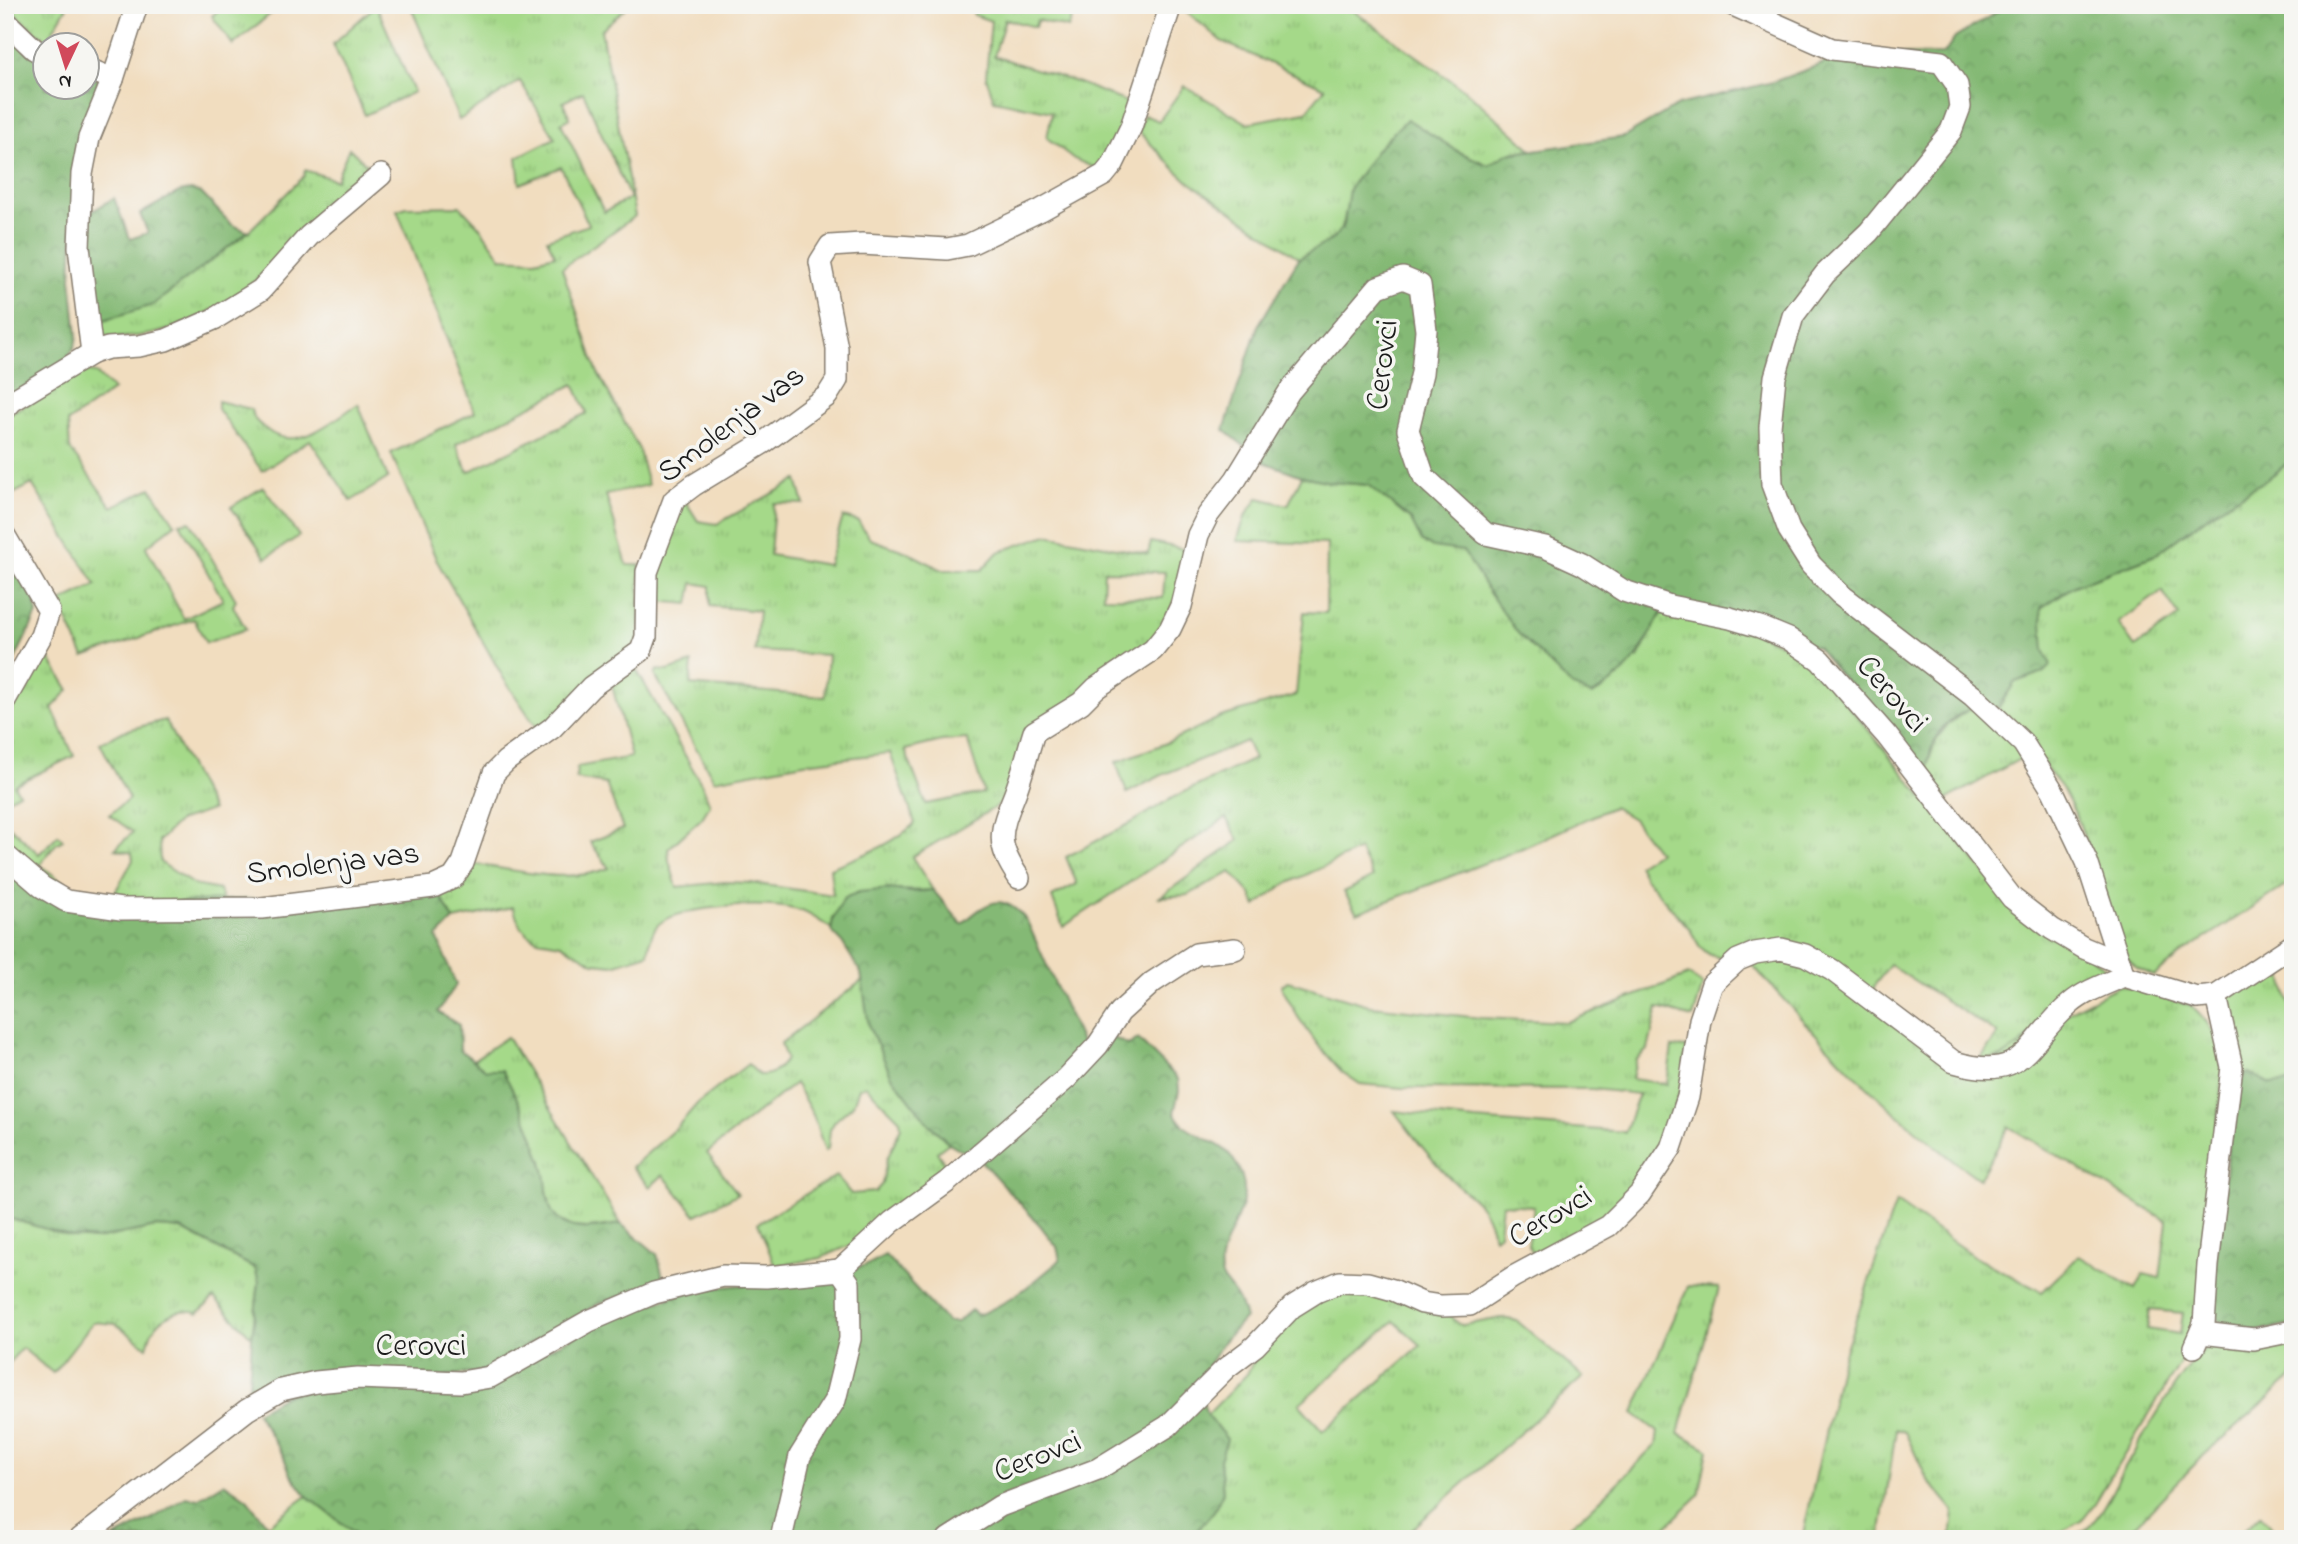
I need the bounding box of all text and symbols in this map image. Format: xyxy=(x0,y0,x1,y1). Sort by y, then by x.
north arrow xyxy=(32,32,102,102)
text: N xyxy=(57,67,72,94)
street label: Cerovci xyxy=(1355,317,1413,413)
street label: Smolenja vas xyxy=(648,354,816,496)
street label: Cerovci xyxy=(1843,645,1939,745)
street label: Smolenja vas xyxy=(244,831,422,899)
street label: Cerovci xyxy=(1500,1174,1602,1262)
street label: Cerovci xyxy=(376,1324,466,1371)
street label: Cerovci xyxy=(987,1419,1089,1497)

